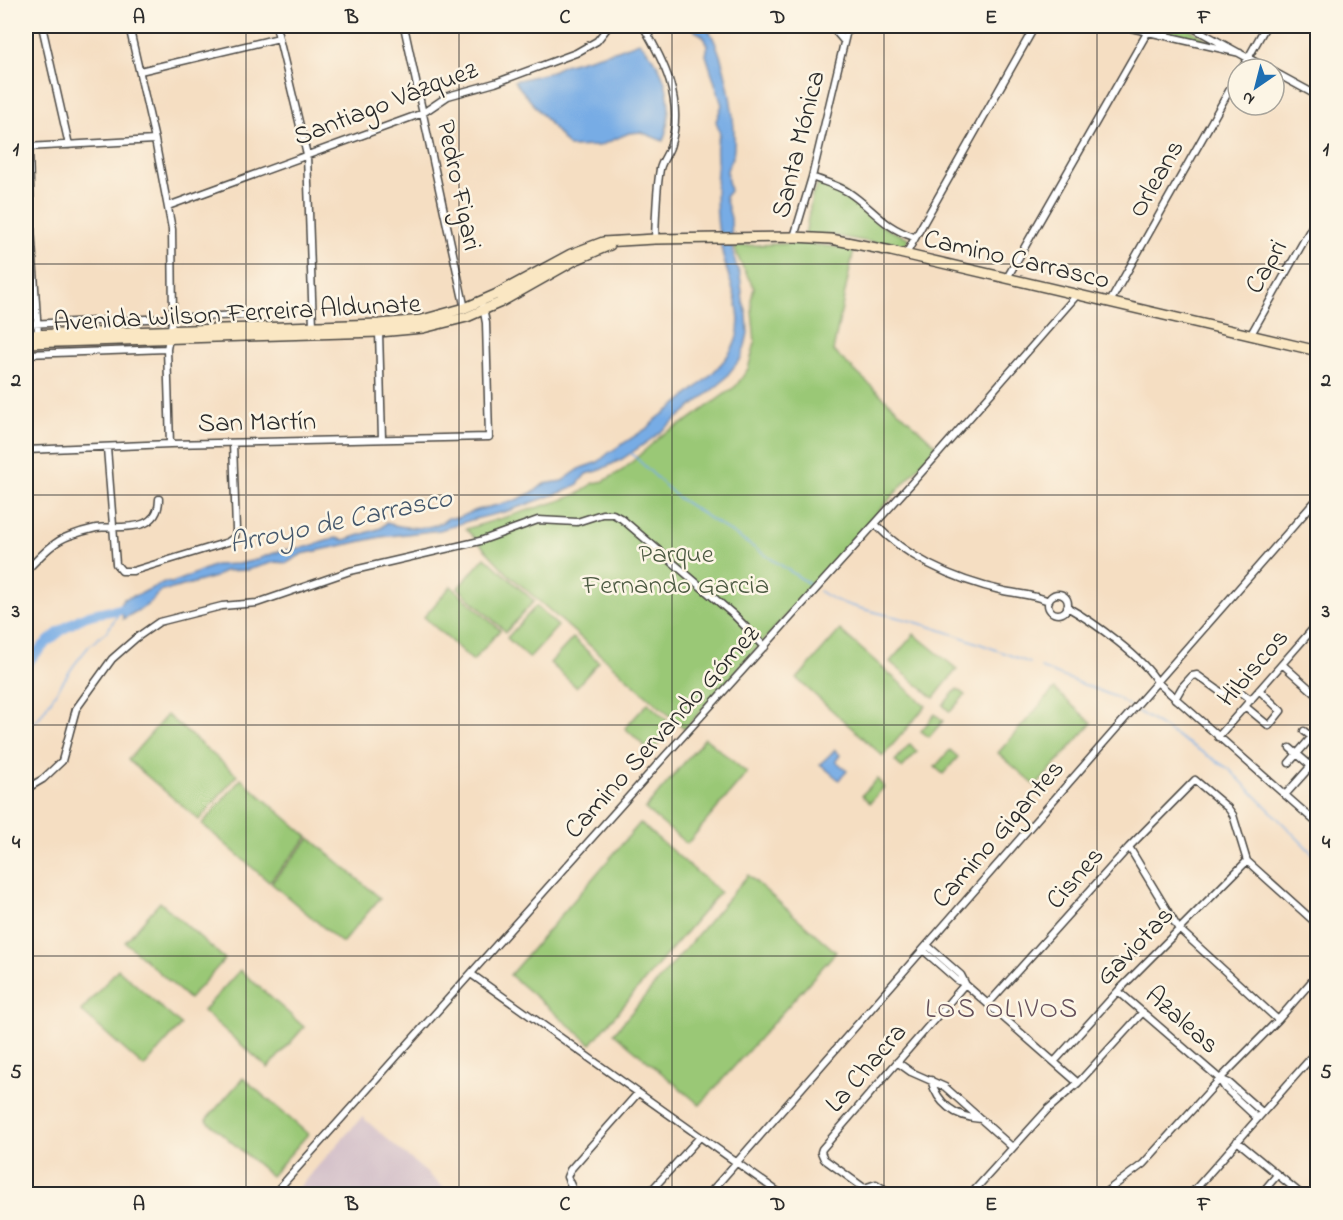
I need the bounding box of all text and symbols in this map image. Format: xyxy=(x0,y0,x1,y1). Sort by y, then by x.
text: A xyxy=(133,4,145,33)
text: B xyxy=(344,4,359,33)
text: C xyxy=(560,4,571,33)
text: D xyxy=(770,4,785,33)
text: E xyxy=(985,4,997,33)
text: F xyxy=(1197,4,1211,33)
street label: Santiago Vázquez xyxy=(288,51,484,157)
north arrow xyxy=(1226,57,1286,117)
street label: Santa Mónica xyxy=(762,67,837,222)
text: N xyxy=(1237,85,1260,111)
street label: Pedro Figari xyxy=(425,117,490,255)
street label: Orleans xyxy=(1119,133,1195,226)
text: 1 xyxy=(13,136,20,165)
text: 1 xyxy=(1323,136,1330,165)
street label: Camino Carrasco xyxy=(920,220,1113,301)
street label: Capri xyxy=(1236,233,1298,302)
street label: Avenida Wilson Ferreira Aldunate xyxy=(52,285,423,344)
text: 2 xyxy=(10,367,21,396)
text: 2 xyxy=(1320,367,1331,396)
street label: San Martín xyxy=(197,403,317,444)
water label: Arroyo de Carrasco xyxy=(226,479,457,566)
park label: Parque Fernando Garcia xyxy=(582,536,769,606)
text: 3 xyxy=(11,598,20,627)
text: 3 xyxy=(1321,598,1330,627)
street label: Camino Servando Gómez xyxy=(556,616,770,849)
street label: Hibiscos xyxy=(1209,621,1299,717)
street label: Camino Gigantes xyxy=(923,752,1075,918)
text: 4 xyxy=(12,829,21,858)
text: 4 xyxy=(1322,829,1331,858)
street label: Cisnes xyxy=(1037,838,1114,919)
street label: Gaviotas xyxy=(1088,898,1184,996)
street label: Azaleas xyxy=(1136,977,1227,1064)
district label: LOS OLIVOS xyxy=(925,990,1079,1031)
street label: La Chacra xyxy=(817,1015,917,1122)
text: 5 xyxy=(10,1059,22,1088)
text: 5 xyxy=(1320,1059,1332,1088)
text: A xyxy=(133,1191,145,1220)
text: B xyxy=(344,1191,359,1220)
text: C xyxy=(560,1191,571,1220)
text: D xyxy=(770,1191,785,1220)
text: E xyxy=(985,1191,997,1220)
text: F xyxy=(1197,1191,1211,1220)

